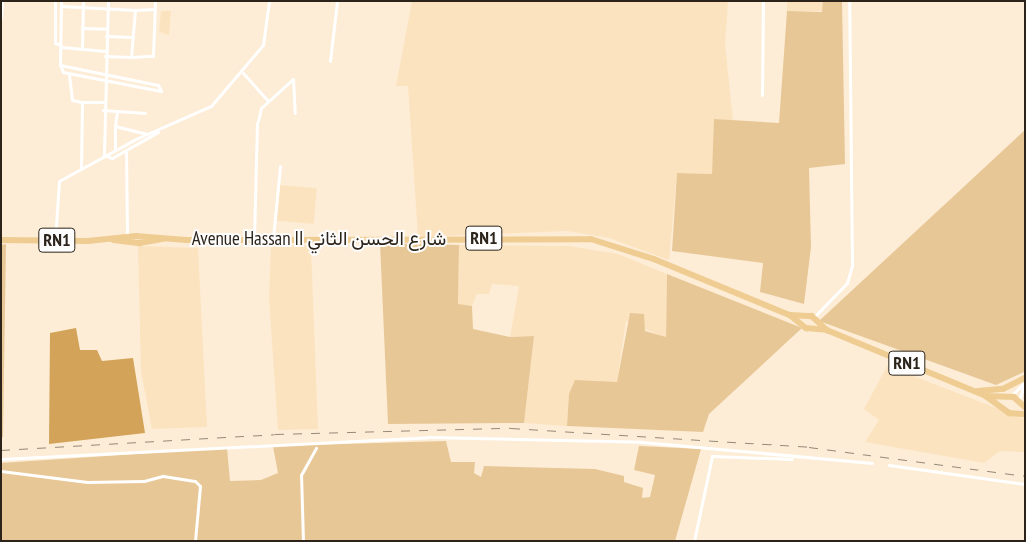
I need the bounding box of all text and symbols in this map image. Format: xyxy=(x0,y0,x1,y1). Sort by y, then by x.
road number: RN1 xyxy=(465,222,503,254)
road number: RN1 xyxy=(38,224,76,256)
street label: Avenue Hassan II شارع الحسن الثاني xyxy=(192,228,446,250)
road number: RN1 xyxy=(888,348,926,378)

